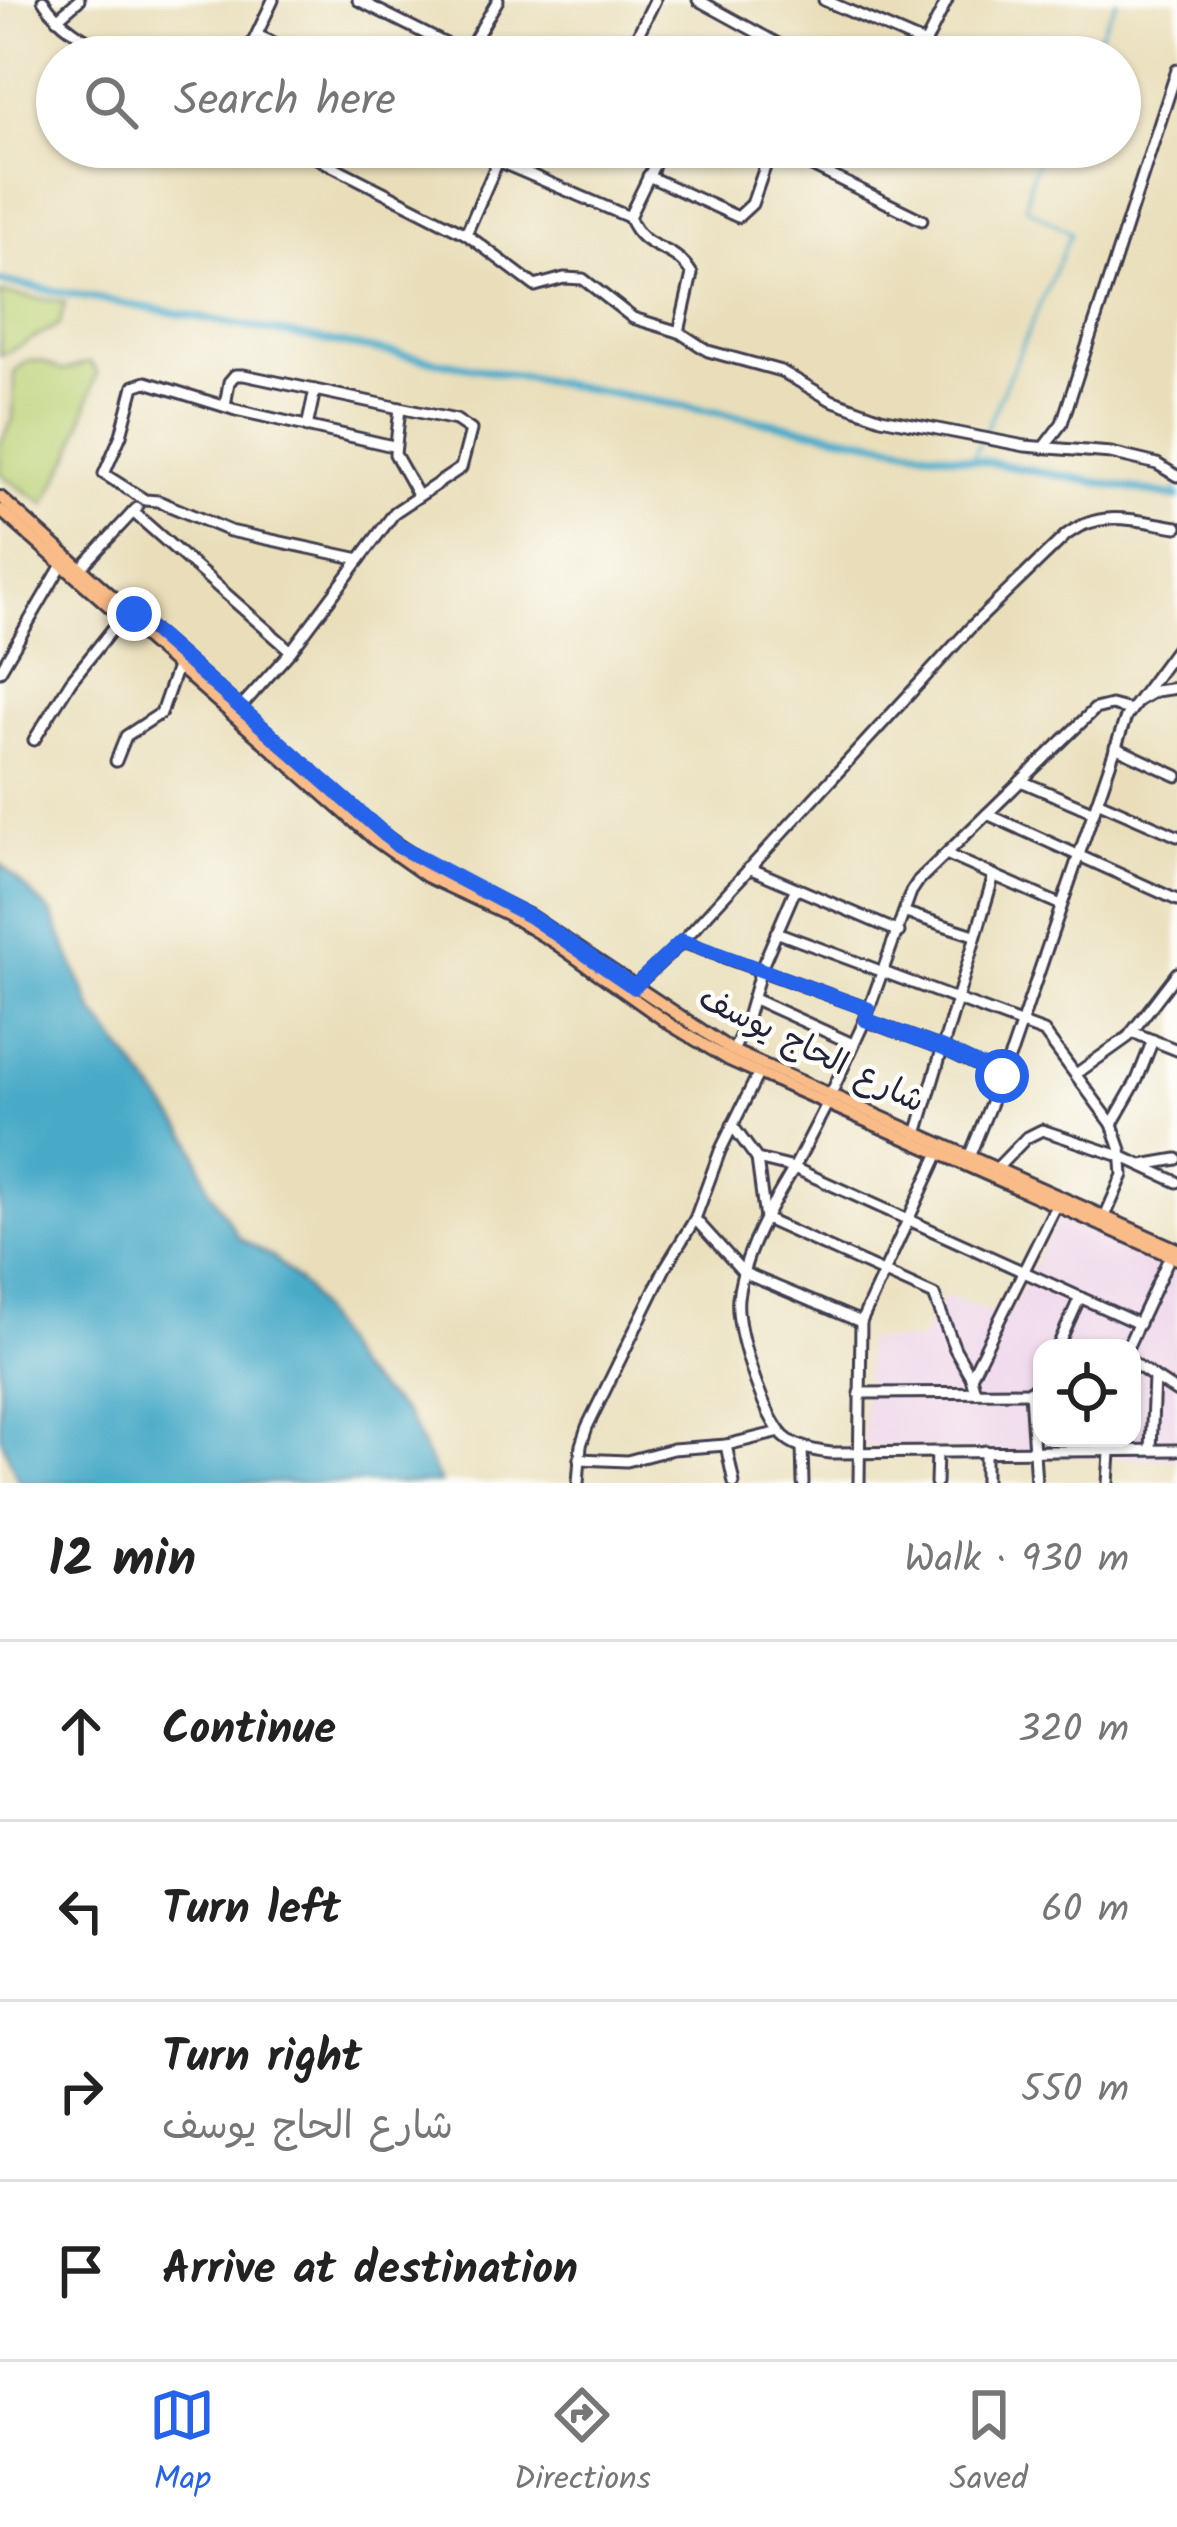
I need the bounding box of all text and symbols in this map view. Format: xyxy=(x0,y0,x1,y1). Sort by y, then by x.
search box xyxy=(36,36,1141,168)
text: Search here xyxy=(174,66,396,138)
icon: search xyxy=(78,69,144,135)
route end xyxy=(107,587,161,641)
street label: شارع الحاج يوسف xyxy=(689,973,933,1129)
route start xyxy=(975,1049,1029,1103)
map controls xyxy=(1033,1339,1141,1447)
button: locate xyxy=(1033,1339,1141,1447)
text: 12 min xyxy=(48,1521,196,1602)
text: Walk · 930 m xyxy=(904,1530,1129,1592)
text: Continue xyxy=(162,1695,336,1767)
icon: ahead xyxy=(48,1698,114,1764)
text: 320 m xyxy=(1018,1700,1129,1762)
text: Turn left xyxy=(162,1875,341,1947)
icon: left xyxy=(48,1878,114,1944)
text: 60 m xyxy=(1041,1880,1129,1942)
text: Turn right xyxy=(162,2023,362,2095)
icon: right xyxy=(48,2058,114,2124)
text: 550 m xyxy=(1021,2060,1129,2122)
text: شارع الحاج يوسف xyxy=(162,2097,453,2159)
text: Arrive at destination xyxy=(162,2235,578,2307)
icon: arrive xyxy=(48,2238,114,2304)
tab: Map xyxy=(149,2382,215,2507)
tab: Directions xyxy=(514,2382,651,2507)
tab: Saved xyxy=(949,2382,1028,2507)

